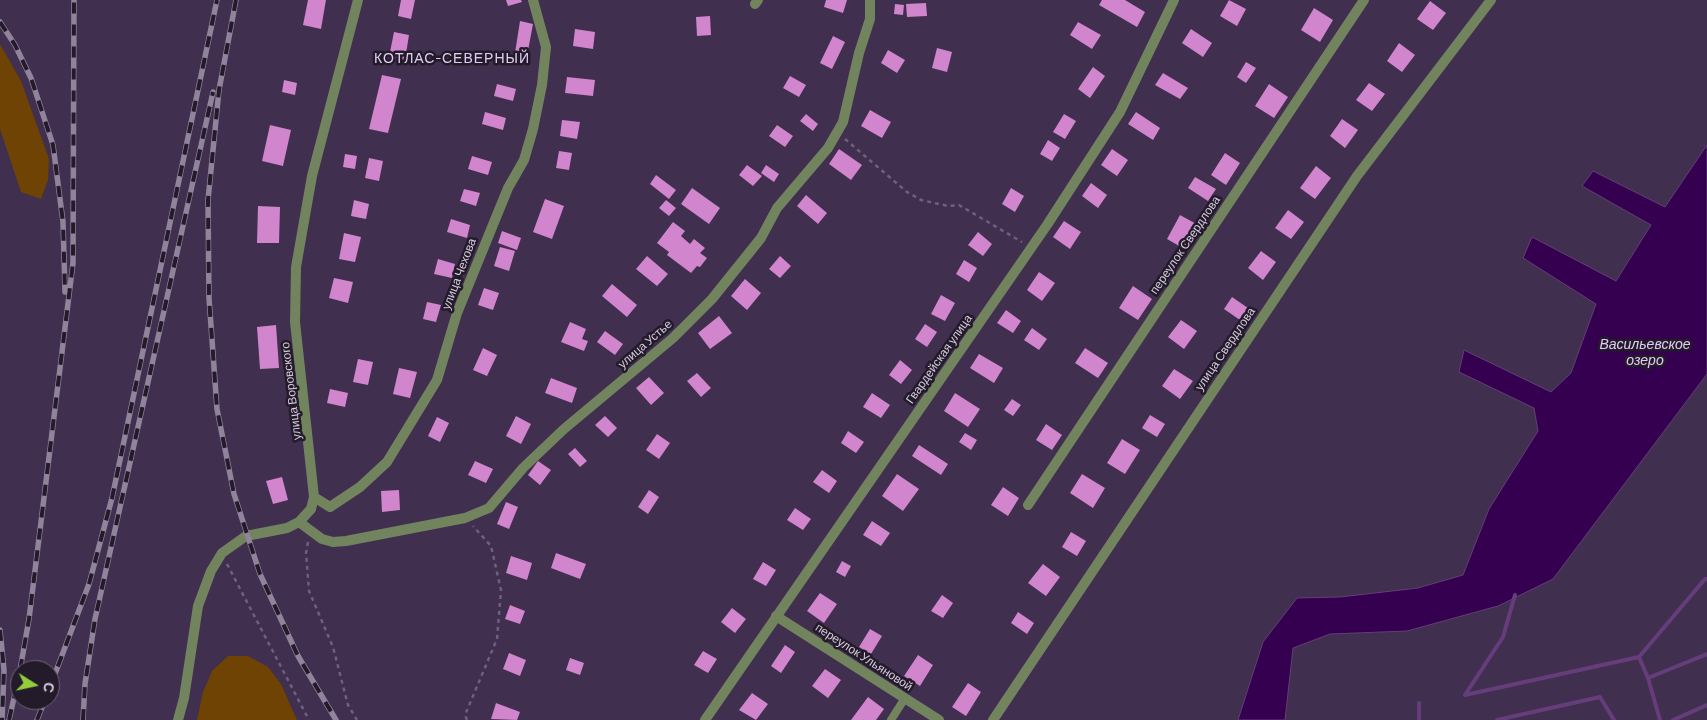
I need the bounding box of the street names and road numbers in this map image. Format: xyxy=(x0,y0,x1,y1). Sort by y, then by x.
street label: переулок Свердлова xyxy=(1147,193,1223,297)
street label: улица Чехова xyxy=(439,236,479,312)
street label: улица Свердлова xyxy=(1192,305,1258,393)
street label: Гвардейская улица xyxy=(903,312,975,406)
street label: улица Устье xyxy=(615,317,675,371)
street label: улица Воровского xyxy=(278,341,304,441)
street label: переулок Ульяновой xyxy=(813,620,915,694)

